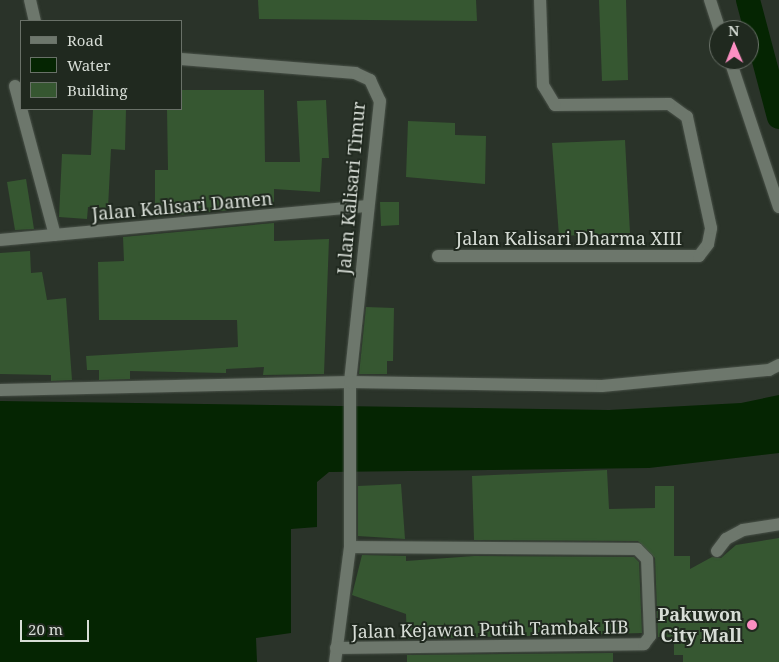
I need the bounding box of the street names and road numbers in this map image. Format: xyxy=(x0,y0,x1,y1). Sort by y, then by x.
street label: Jalan Kalisari Timur xyxy=(333,101,369,275)
street label: Jalan Kalisari Damen xyxy=(91,187,273,225)
street label: Jalan Kalisari Dharma XIII xyxy=(456,227,682,249)
street label: Jalan Kejawan Putih Tambak IIB xyxy=(351,616,629,642)

